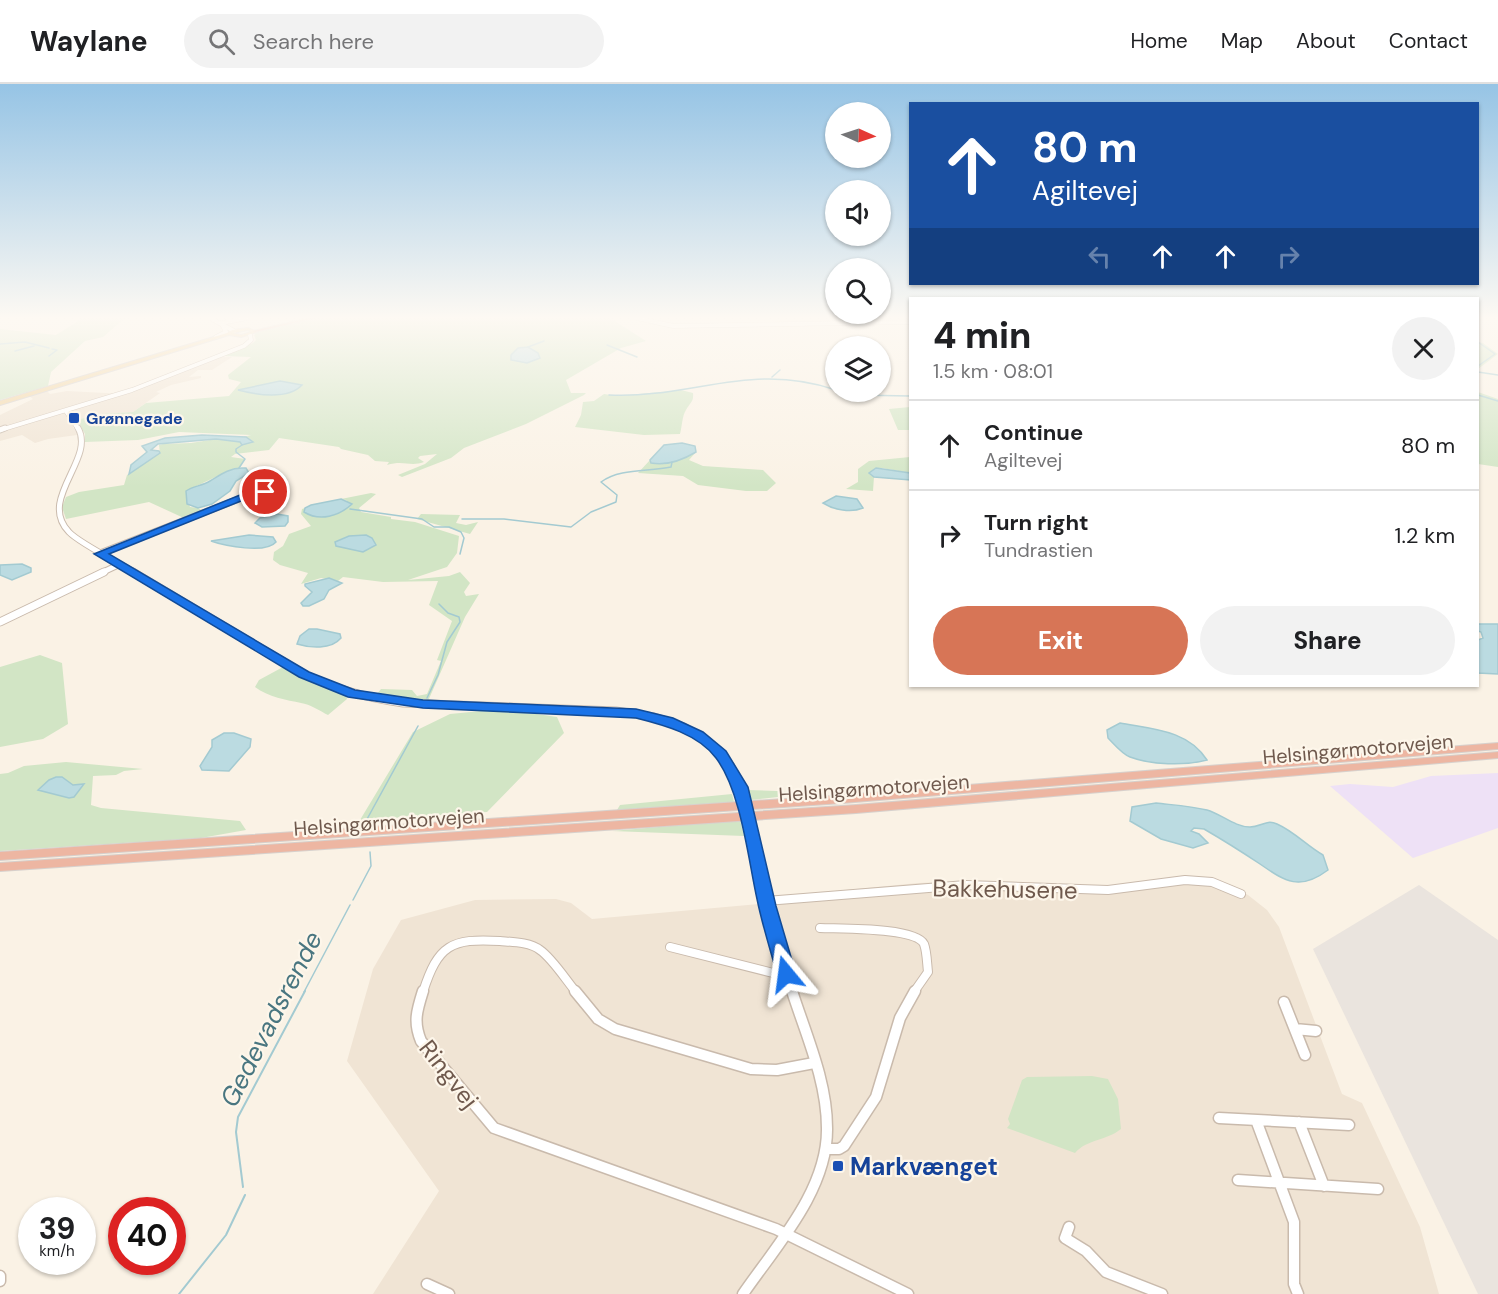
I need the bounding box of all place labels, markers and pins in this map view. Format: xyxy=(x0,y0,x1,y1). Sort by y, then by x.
place label: Grønnegade xyxy=(86,408,183,429)
marker: Grønnegade xyxy=(67,411,81,425)
pin xyxy=(239,466,290,517)
place label: Markvænget xyxy=(850,1151,998,1182)
marker: Markvænget xyxy=(831,1159,845,1173)

